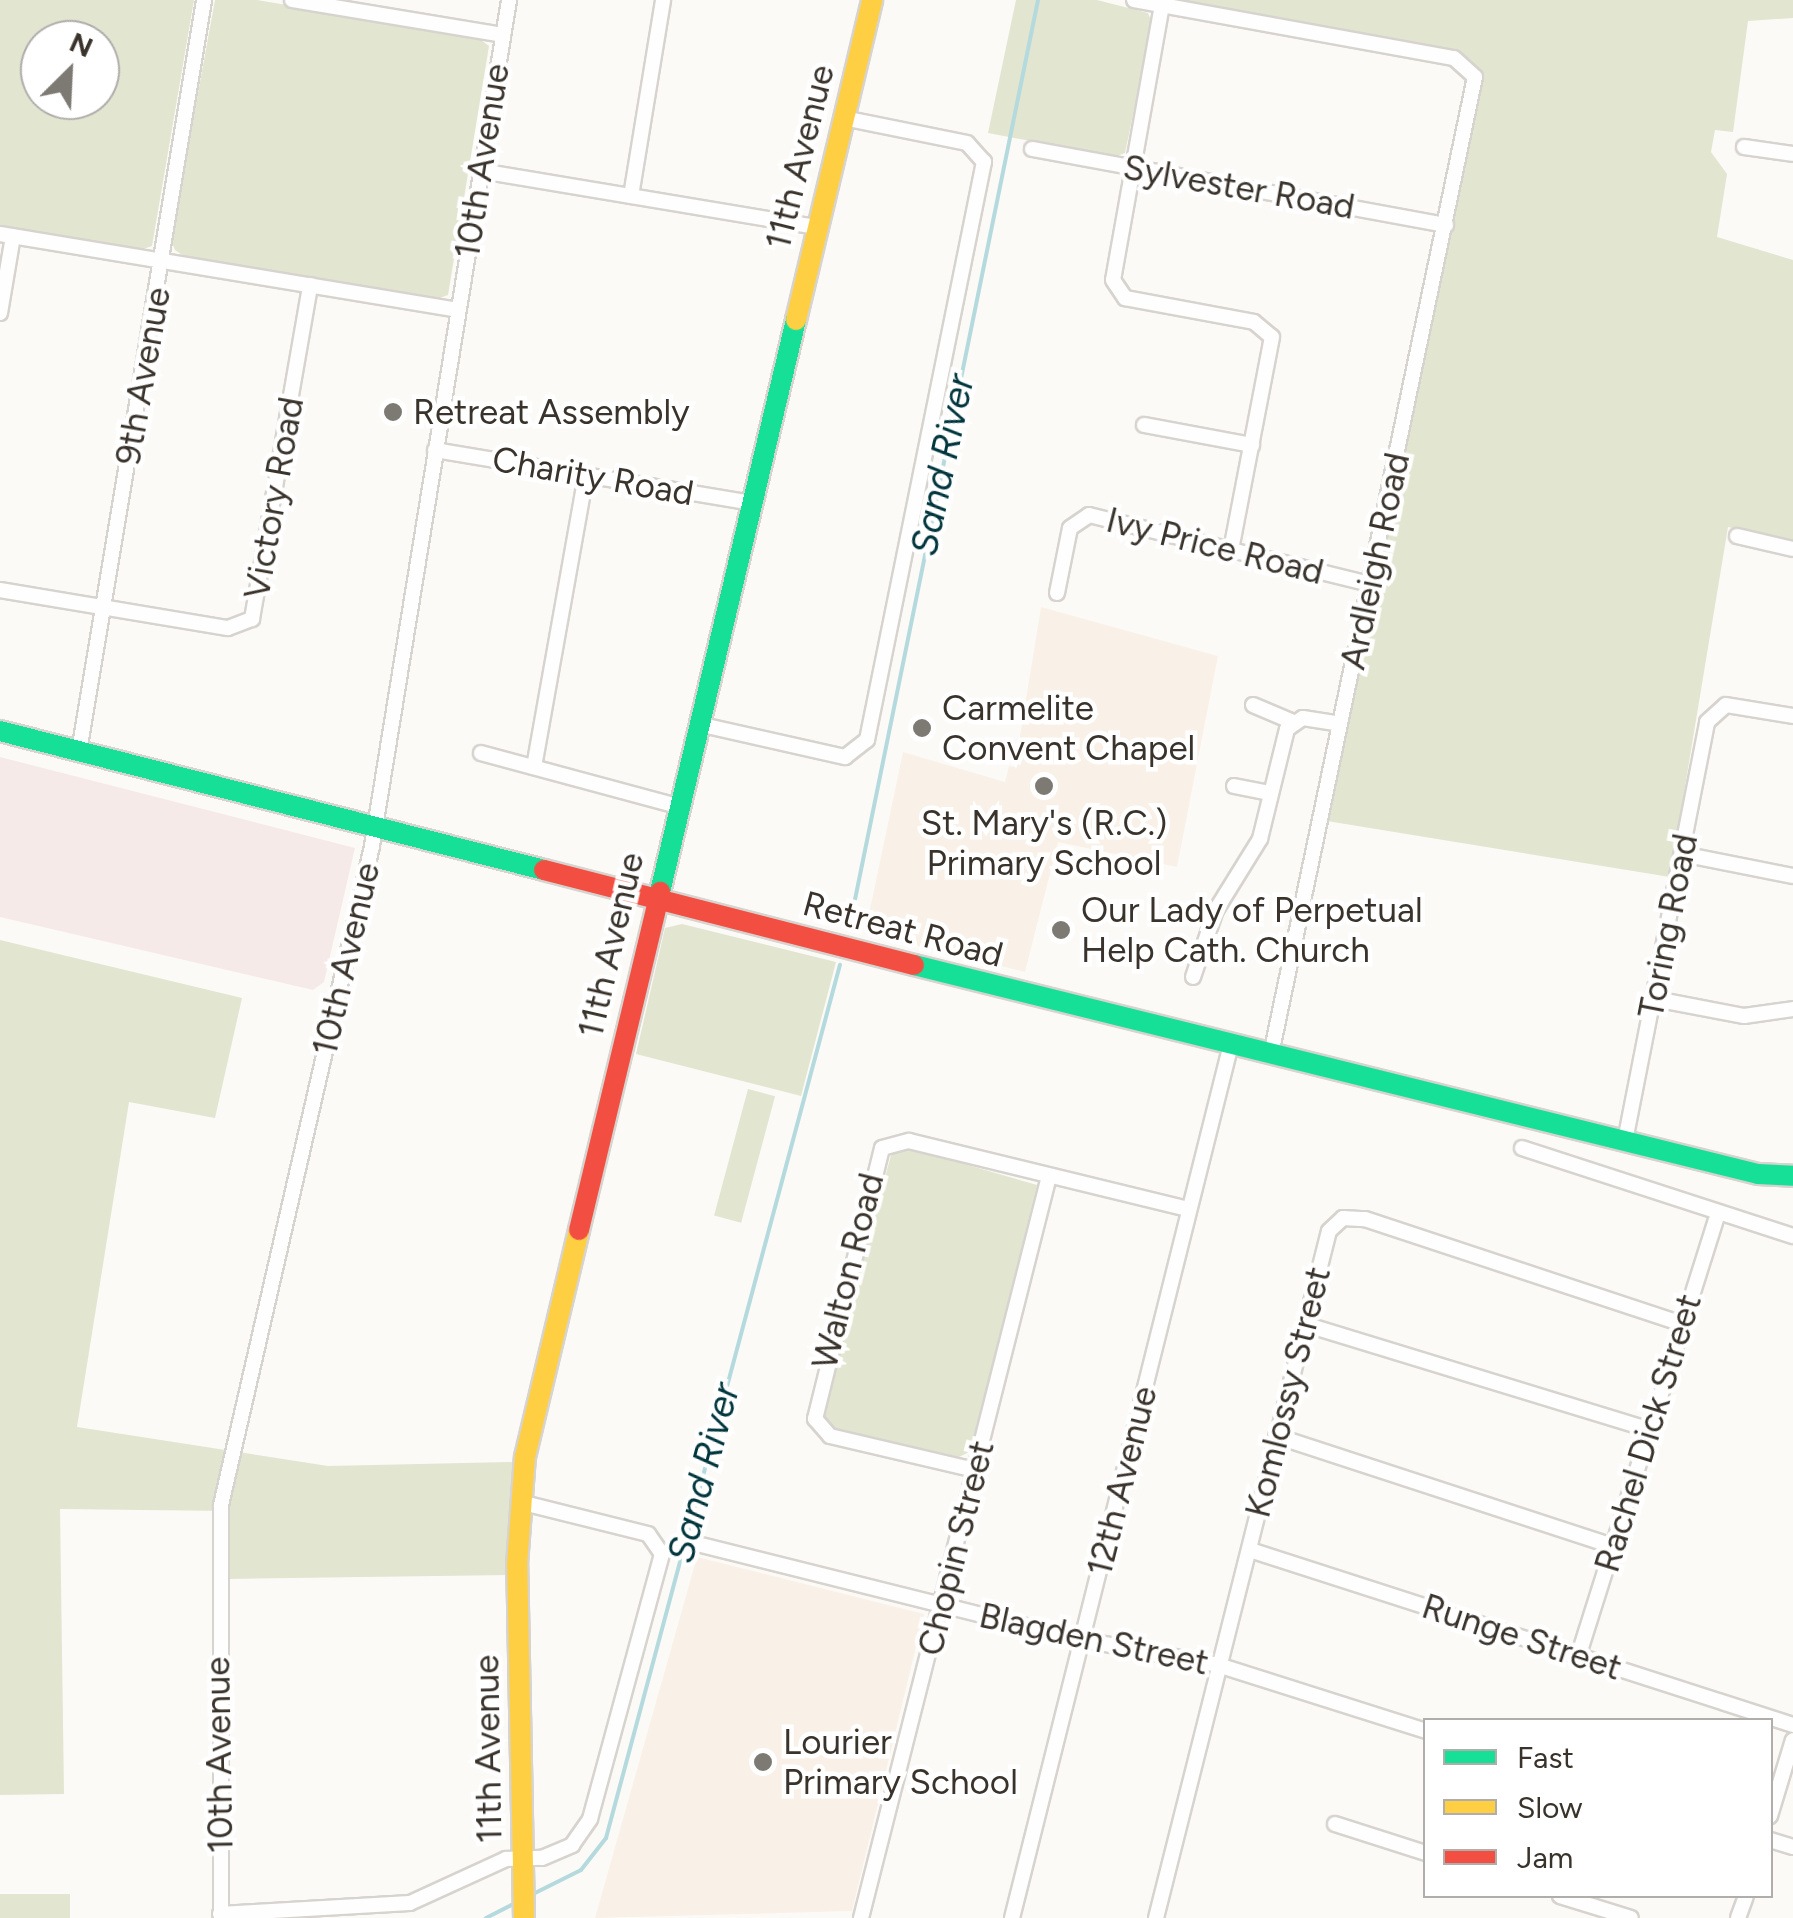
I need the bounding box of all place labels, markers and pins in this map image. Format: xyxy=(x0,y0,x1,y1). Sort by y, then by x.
place label: Retreat Assembly xyxy=(413,391,690,433)
marker: Retreat Assembly xyxy=(382,401,404,423)
place label: Carmelite Convent Chapel xyxy=(942,687,1195,769)
marker: Carmelite Convent Chapel xyxy=(911,717,933,739)
marker: St. Mary's (R.C.) Primary School xyxy=(1033,775,1055,797)
place label: St. Mary's (R.C.) Primary School xyxy=(921,802,1167,884)
place label: Our Lady of Perpetual Help Cath. Church xyxy=(1081,889,1423,971)
marker: Our Lady of Perpetual Help Cath. Church xyxy=(1050,919,1072,941)
place label: Lourier Primary School xyxy=(783,1721,1018,1803)
marker: Lourier Primary School xyxy=(752,1751,774,1773)

